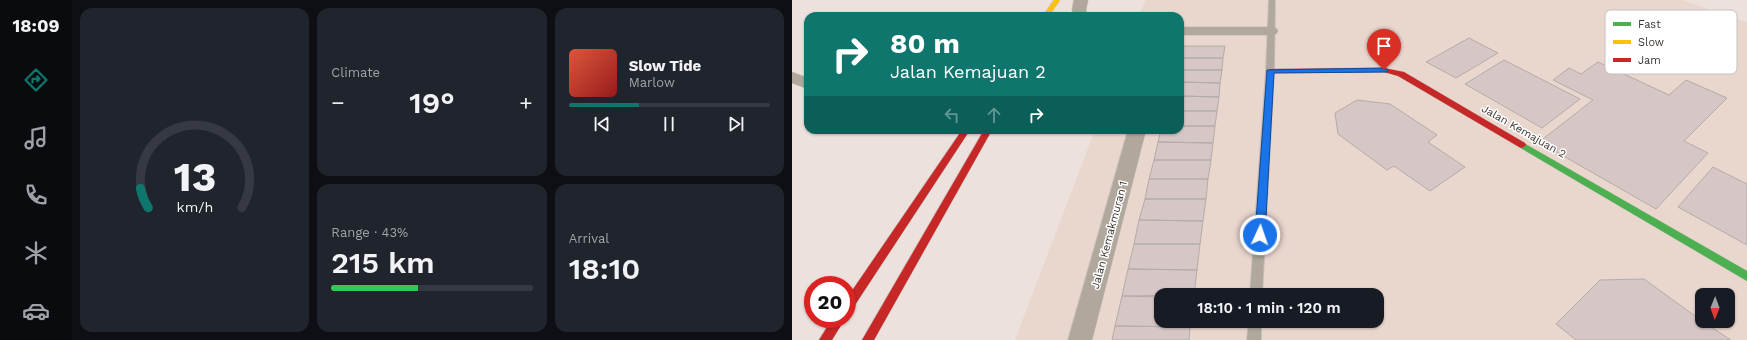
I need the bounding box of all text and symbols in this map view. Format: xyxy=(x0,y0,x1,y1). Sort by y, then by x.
legend xyxy=(1605,10,1737,74)
text: 18:09 xyxy=(12,15,60,36)
text: Fast xyxy=(1638,18,1661,31)
text: 80 m xyxy=(890,27,960,60)
icon: right xyxy=(824,28,876,80)
pin xyxy=(1367,29,1401,70)
icon: arrive xyxy=(1373,35,1395,57)
text: Slow xyxy=(1638,36,1664,49)
text: Jam xyxy=(1638,54,1661,67)
text: Slow Tide xyxy=(629,57,701,75)
text: Jalan Kemajuan 2 xyxy=(890,61,1046,82)
text: Climate xyxy=(331,65,380,80)
icon: directions xyxy=(22,66,50,94)
text: Marlow xyxy=(629,75,675,90)
text: 19° xyxy=(409,85,455,120)
text: − xyxy=(331,90,345,115)
text: + xyxy=(519,90,533,115)
street label: Jalan Kemajuan 2 xyxy=(1479,102,1568,161)
icon: left xyxy=(941,104,963,126)
icon: ahead xyxy=(983,104,1005,126)
icon: right xyxy=(1025,104,1047,126)
icon: previous xyxy=(591,113,613,135)
icon: pause xyxy=(658,113,680,135)
icon: next xyxy=(725,113,747,135)
icon: music xyxy=(22,124,50,152)
text: 13 xyxy=(173,152,216,201)
street label: Jalan Kemakmuran 1 xyxy=(1089,180,1130,290)
icon: phone xyxy=(22,181,50,209)
text: km/h xyxy=(176,199,213,215)
position arrow xyxy=(1239,214,1281,256)
text: Range · 43% xyxy=(331,225,408,240)
text: Arrival xyxy=(569,231,609,246)
icon: climate xyxy=(22,239,50,267)
text: 215 km xyxy=(331,245,435,280)
text: 18:10 xyxy=(569,251,640,286)
speed limit sign: 20 xyxy=(804,276,856,328)
north arrow xyxy=(1695,288,1735,328)
map controls xyxy=(1695,288,1735,328)
icon: car xyxy=(22,297,50,325)
text: 18:10 · 1 min · 120 m xyxy=(1197,299,1341,317)

